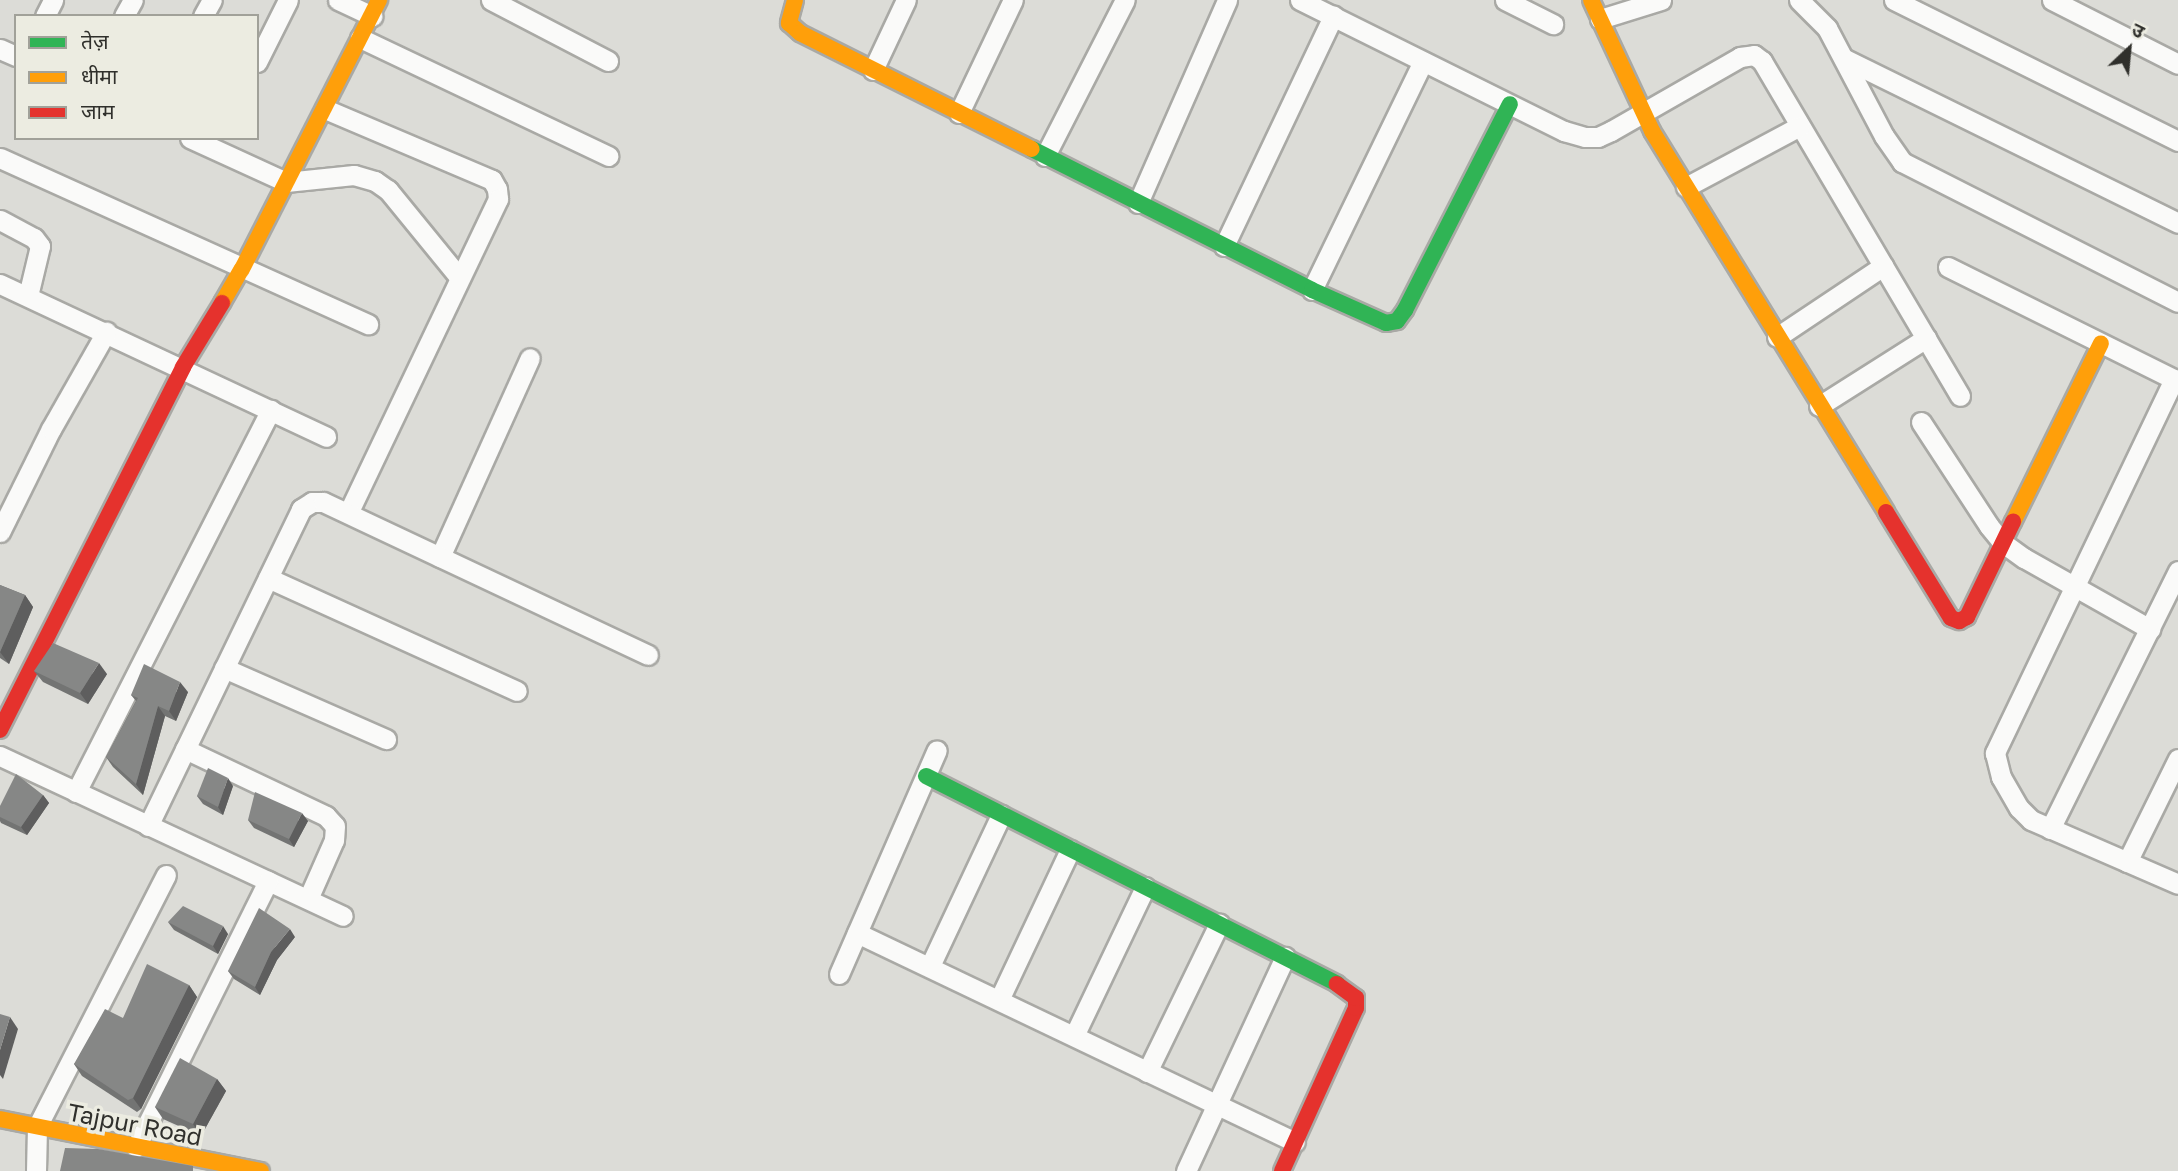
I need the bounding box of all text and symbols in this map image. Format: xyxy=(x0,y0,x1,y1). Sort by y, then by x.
legend xyxy=(14,14,259,140)
north arrow xyxy=(2094,14,2164,84)
text: उ xyxy=(2128,17,2148,42)
text: तेज़ xyxy=(81,28,109,54)
text: धीमा xyxy=(81,63,117,89)
text: जाम xyxy=(81,98,115,124)
street label: Tajpur Road xyxy=(65,1097,205,1151)

